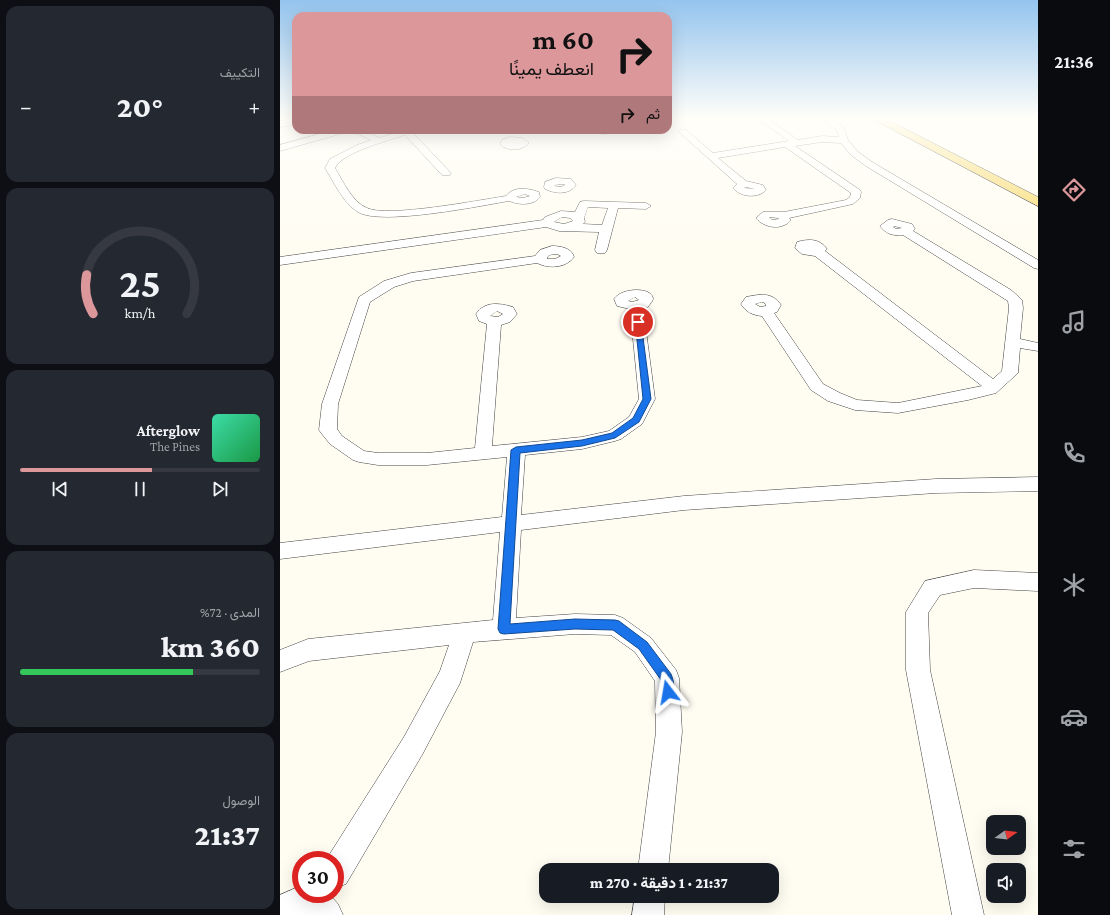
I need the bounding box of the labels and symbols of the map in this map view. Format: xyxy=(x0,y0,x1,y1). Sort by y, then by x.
pin xyxy=(621,305,655,339)
position arrow xyxy=(647,671,689,713)
north arrow xyxy=(986,815,1026,855)
speed limit sign: 30 xyxy=(292,851,344,903)

